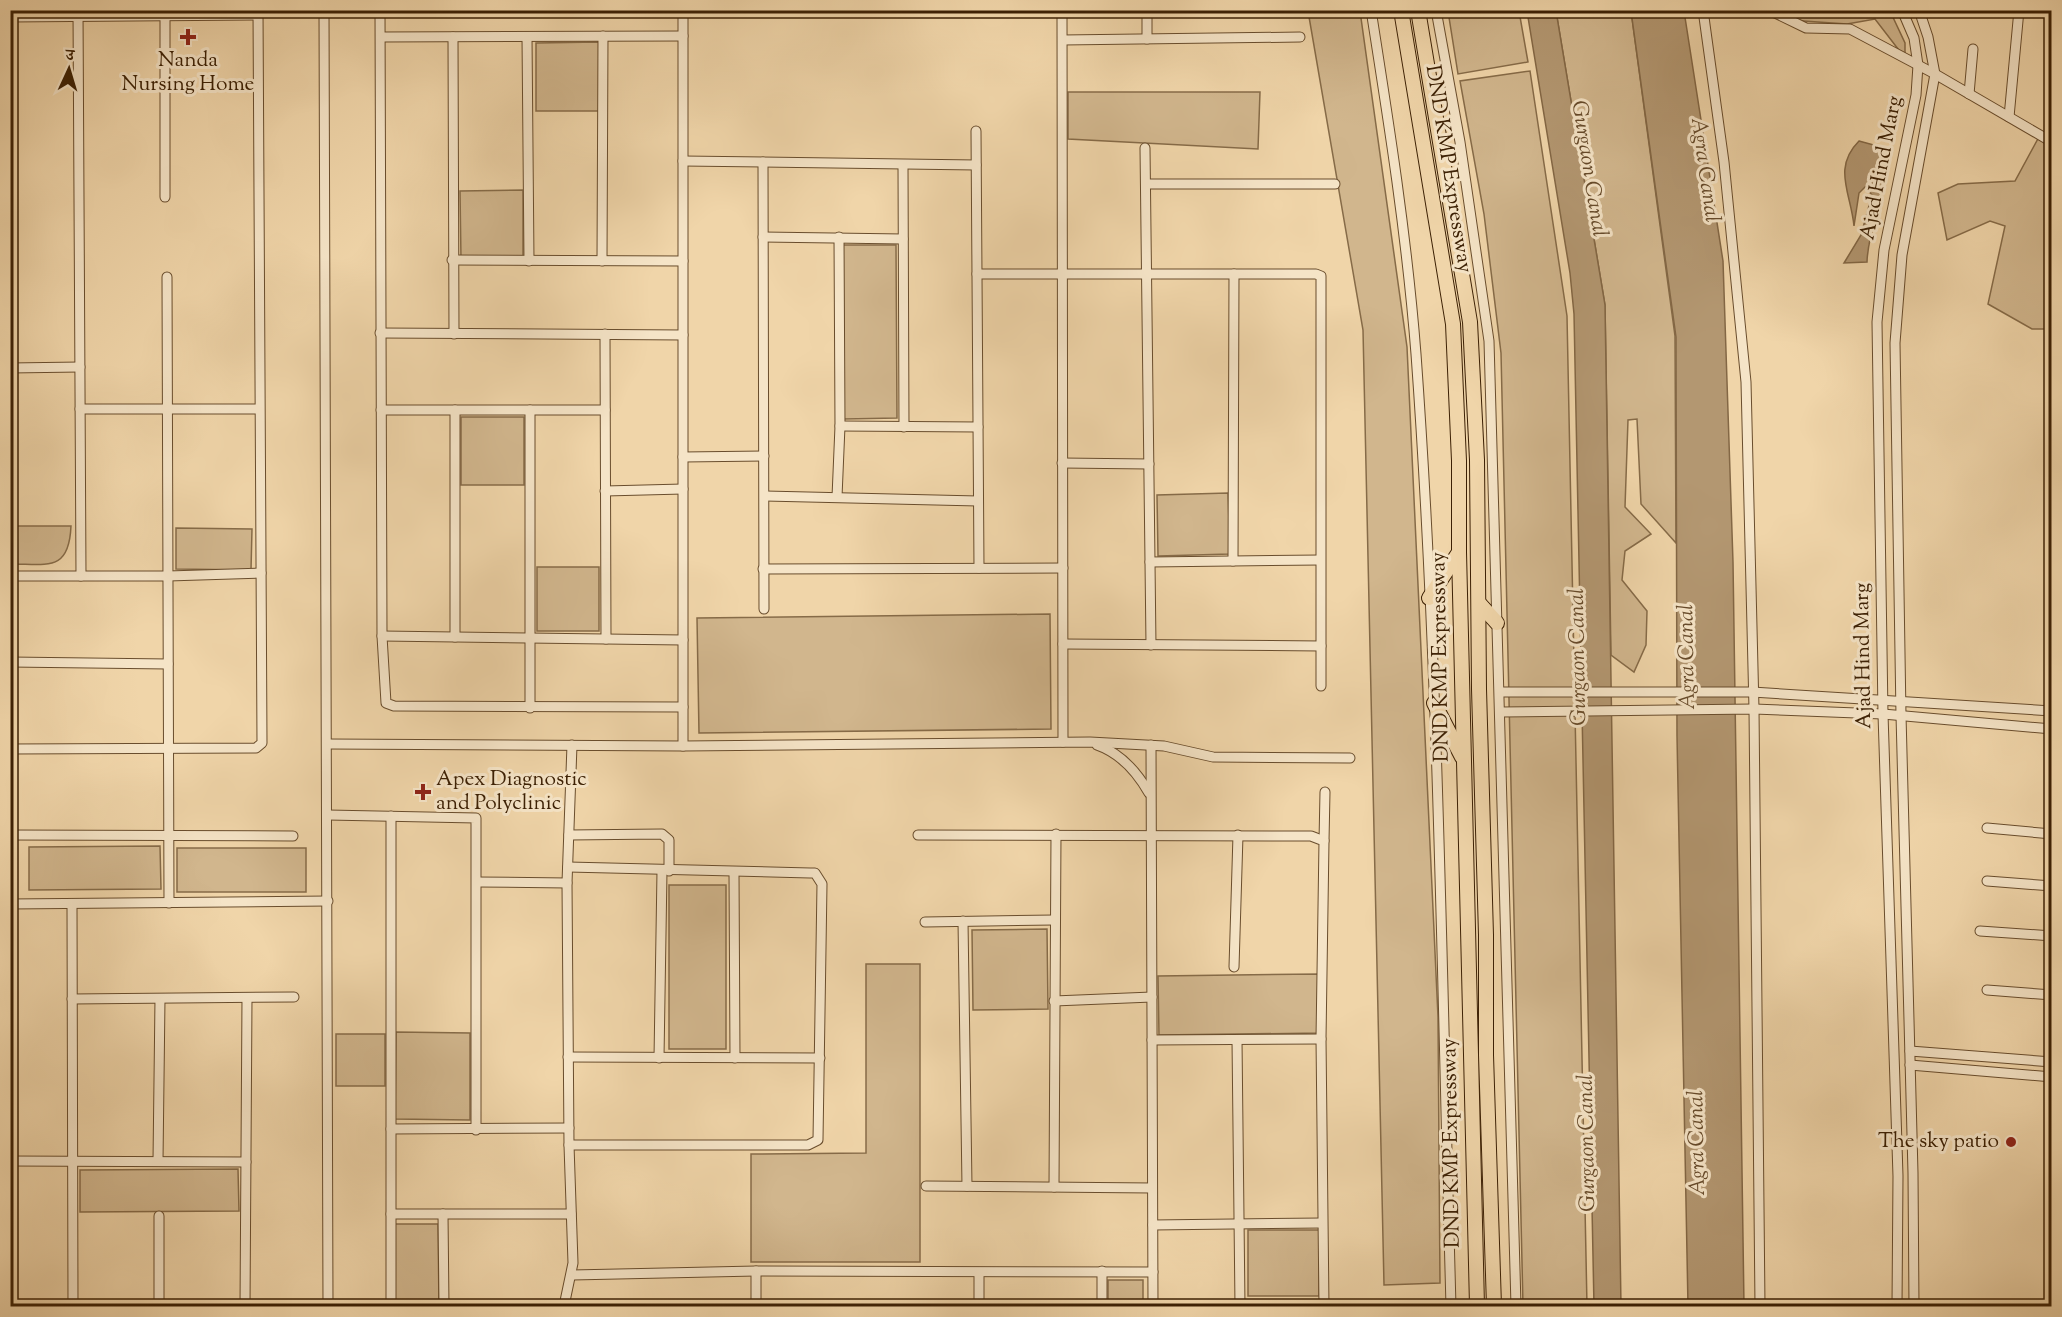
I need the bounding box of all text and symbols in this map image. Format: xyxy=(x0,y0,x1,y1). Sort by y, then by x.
marker: Nanda Nursing Home xyxy=(179,28,197,46)
north arrow xyxy=(39,39,99,99)
text: उ xyxy=(64,45,77,68)
place label: Nanda Nursing Home xyxy=(122,46,254,100)
street label: DND KMP Expressway xyxy=(1417,63,1479,276)
street label: Ajad Hind Marg xyxy=(1853,93,1911,243)
water label: Gurgaon Canal xyxy=(1561,99,1615,240)
water label: Agra Canal xyxy=(1681,115,1727,225)
street label: DND KMP Expressway xyxy=(1424,551,1458,762)
street label: Ajad Hind Marg xyxy=(1848,583,1880,729)
water label: Gurgaon Canal xyxy=(1562,588,1596,726)
water label: Agra Canal xyxy=(1671,604,1705,710)
place label: Apex Diagnostic and Polyclinic xyxy=(436,765,587,819)
marker: Apex Diagnostic and Polyclinic xyxy=(414,783,432,801)
street label: DND KMP Expressway xyxy=(1435,1037,1469,1248)
water label: Gurgaon Canal xyxy=(1571,1074,1605,1212)
water label: Agra Canal xyxy=(1681,1090,1715,1196)
place label: The sky patio xyxy=(1878,1127,1999,1157)
marker: The sky patio xyxy=(2004,1135,2018,1149)

